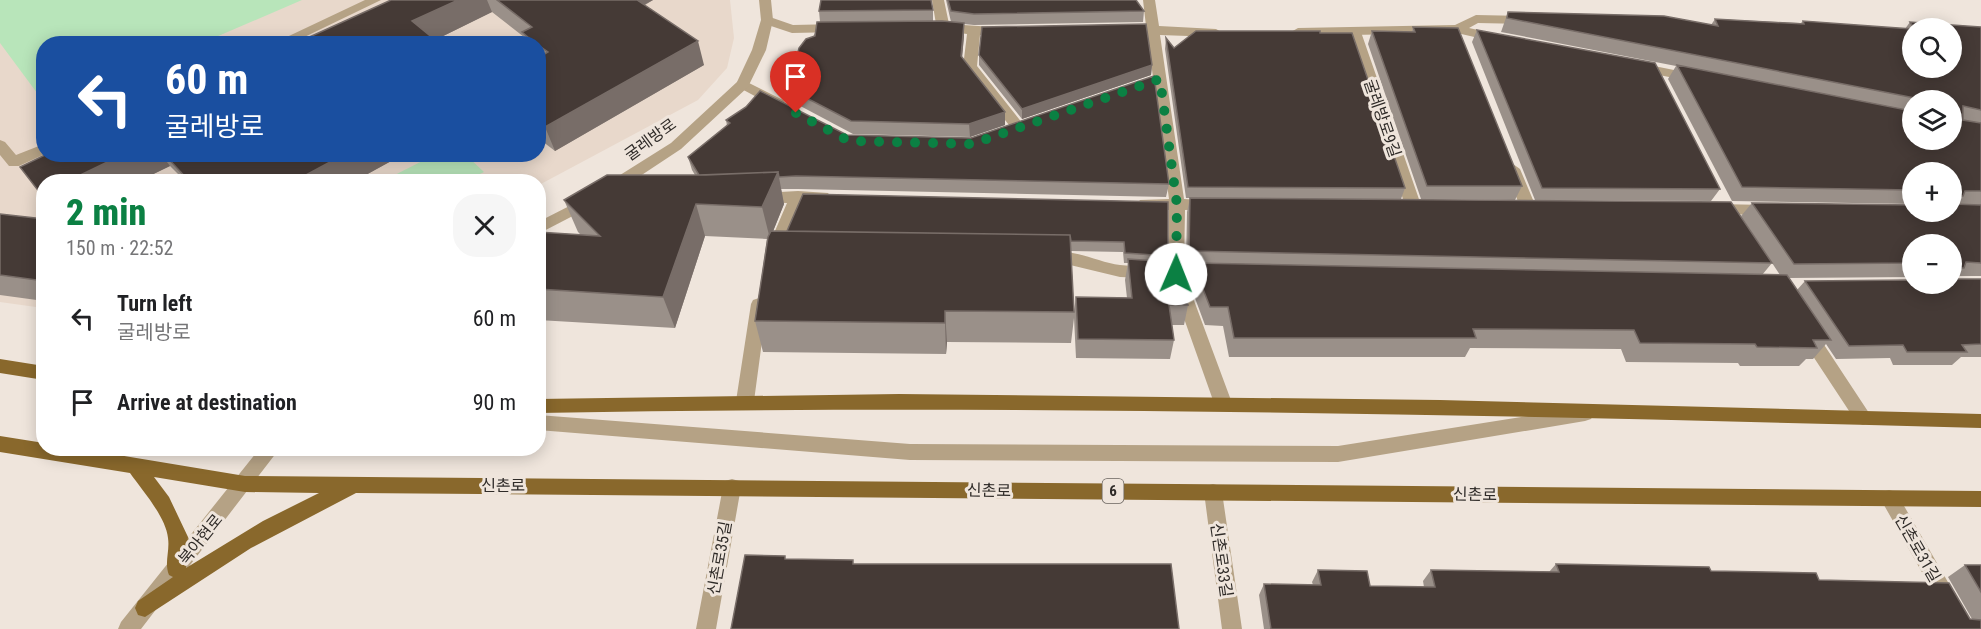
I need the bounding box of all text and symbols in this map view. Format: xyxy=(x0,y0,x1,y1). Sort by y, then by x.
map controls xyxy=(1902,18,1962,294)
button: search xyxy=(1902,18,1962,78)
pin xyxy=(770,51,821,113)
text: 60 m xyxy=(165,55,248,104)
icon: left xyxy=(66,60,144,138)
icon: arrive xyxy=(779,60,812,93)
street label: 굴레방로9길 xyxy=(1360,77,1405,160)
button: layers xyxy=(1902,90,1962,150)
text: 굴레방로 xyxy=(165,111,264,143)
street label: 굴레방로 xyxy=(621,114,680,164)
button: + xyxy=(1902,162,1962,222)
text: 2 min xyxy=(66,192,146,234)
button: close xyxy=(453,194,516,257)
button: − xyxy=(1902,234,1962,294)
text: 150 m · 22:52 xyxy=(66,236,173,260)
position arrow xyxy=(1144,242,1208,306)
text: Turn left xyxy=(117,291,192,316)
icon: left xyxy=(66,302,99,335)
text: 60 m xyxy=(473,306,516,331)
text: 굴레방로 xyxy=(117,320,191,344)
icon: arrive xyxy=(66,386,99,419)
text: Arrive at destination xyxy=(117,390,297,415)
text: 90 m xyxy=(473,390,516,415)
street label: 신촌로 xyxy=(481,476,525,495)
road number: 6 xyxy=(1102,479,1124,503)
street label: 신촌로 xyxy=(967,481,1012,500)
street label: 신촌로 xyxy=(1453,485,1498,504)
street label: 북아현로 xyxy=(174,510,226,568)
street label: 신촌로31길 xyxy=(1891,511,1944,585)
street label: 신촌로35길 xyxy=(704,520,735,597)
street label: 신촌로33길 xyxy=(1207,522,1236,598)

